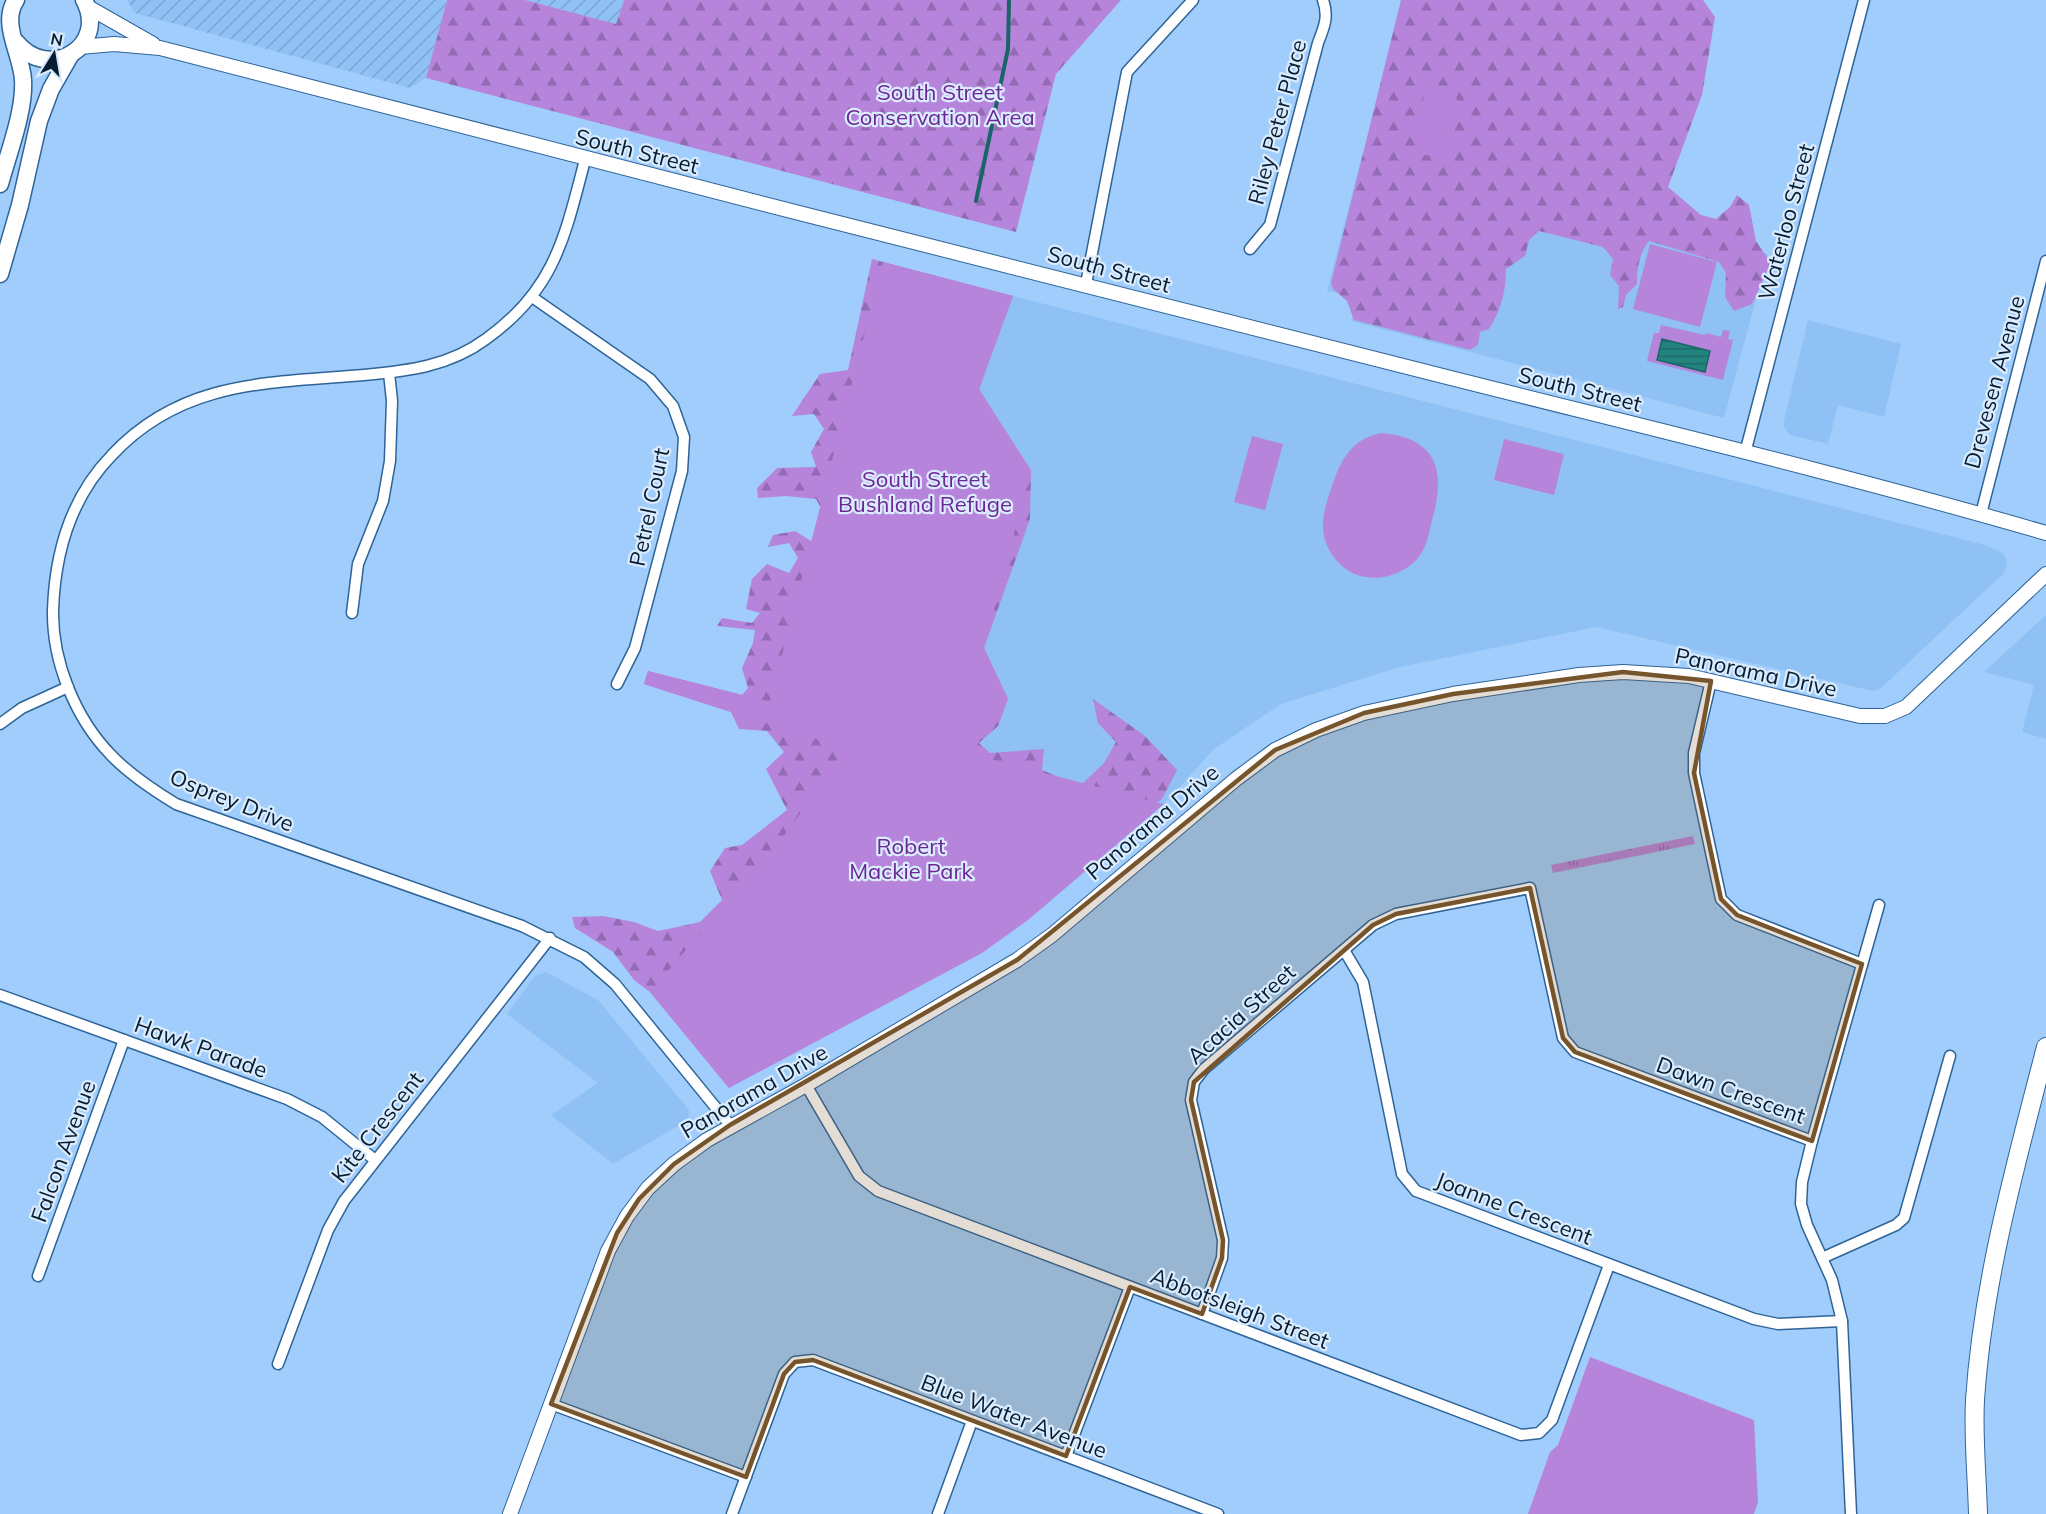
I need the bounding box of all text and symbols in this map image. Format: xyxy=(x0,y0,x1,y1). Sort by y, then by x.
north arrow xyxy=(24,24,84,84)
text: N xyxy=(49,28,65,50)
street label: Riley Peter Place xyxy=(1242,37,1312,207)
park label: South Street Conservation Area xyxy=(845,78,1035,131)
street label: South Street xyxy=(572,122,702,180)
street label: Waterloo Street xyxy=(1752,140,1820,303)
street label: South Street xyxy=(1044,239,1174,299)
street label: Drevesen Avenue xyxy=(1957,293,2031,471)
street label: South Street xyxy=(1515,360,1645,418)
street label: Petrel Court xyxy=(623,445,675,569)
park label: South Street Bushland Refuge xyxy=(838,465,1012,518)
street label: Panorama Drive xyxy=(1672,641,1840,703)
street label: Panorama Drive xyxy=(1080,758,1224,886)
street label: Osprey Drive xyxy=(166,762,298,838)
park label: Robert Mackie Park xyxy=(849,832,973,885)
street label: Acacia Street xyxy=(1181,958,1301,1070)
street label: Hawk Parade xyxy=(131,1010,271,1084)
street label: Panorama Drive xyxy=(676,1038,832,1144)
street label: Dawn Crescent xyxy=(1653,1050,1809,1130)
street label: Kite Crescent xyxy=(325,1066,429,1188)
street label: Falcon Avenue xyxy=(24,1076,102,1226)
street label: Joanne Crescent xyxy=(1432,1165,1597,1251)
street label: Abbotsleigh Street xyxy=(1147,1261,1333,1355)
street label: Blue Water Avenue xyxy=(917,1368,1111,1464)

